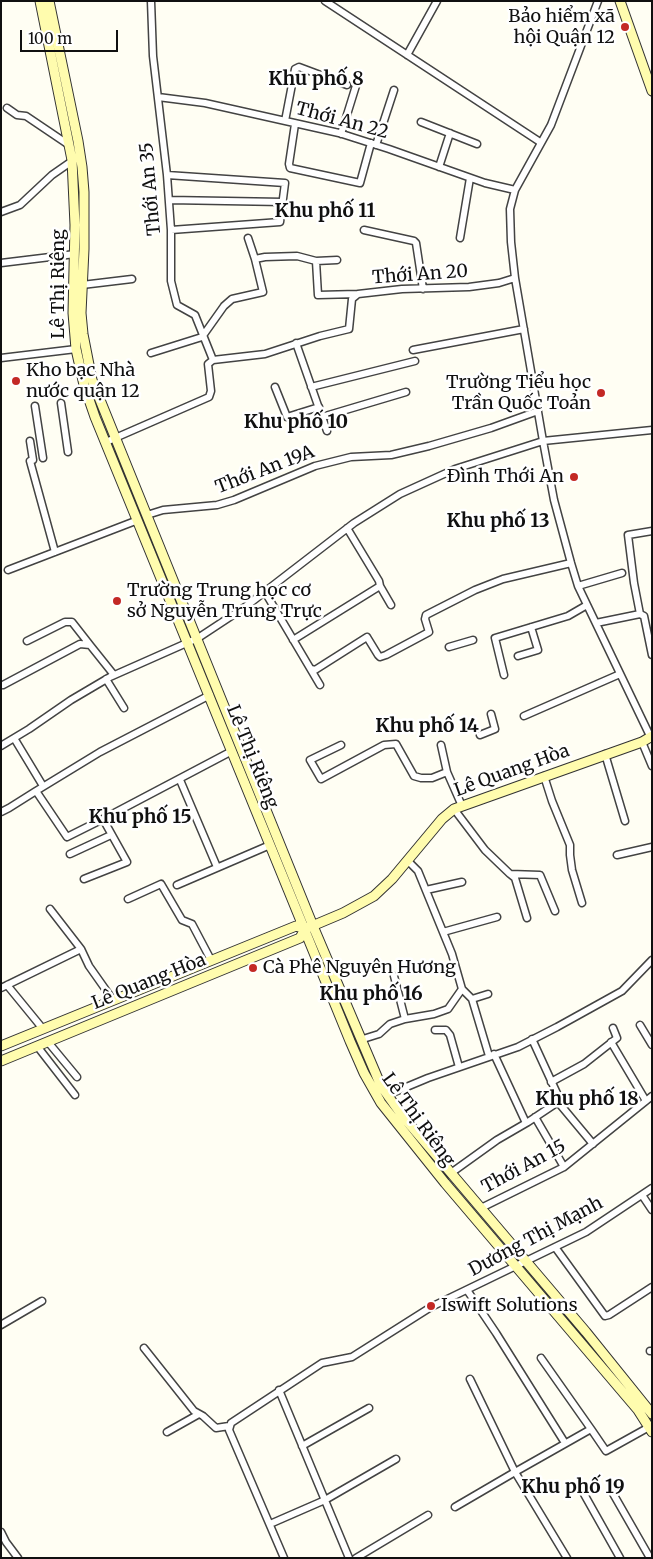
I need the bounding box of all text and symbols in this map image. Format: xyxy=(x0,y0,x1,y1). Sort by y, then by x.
place label: Bảo hiểm xã hội Quận 12 xyxy=(508,6,615,48)
scale bar xyxy=(22,20,120,52)
marker: Bảo hiểm xã hội Quận 12 xyxy=(619,21,631,33)
text: 100 m xyxy=(28,29,72,48)
district label: Khu phố 8 xyxy=(268,69,364,91)
street label: Thới An 22 xyxy=(293,98,391,144)
street label: Thới An 35 xyxy=(136,141,166,237)
district label: Khu phố 11 xyxy=(275,201,375,223)
street label: Lê Thị Riêng xyxy=(48,229,70,339)
street label: Thới An 20 xyxy=(371,261,469,289)
place label: Kho bạc Nhà nước quận 12 xyxy=(26,360,140,402)
place label: Trường Tiểu học Trần Quốc Toản xyxy=(446,372,591,414)
marker: Kho bạc Nhà nước quận 12 xyxy=(10,375,22,387)
marker: Trường Tiểu học Trần Quốc Toản xyxy=(595,387,607,399)
district label: Khu phố 10 xyxy=(244,412,348,434)
street label: Thới An 19A xyxy=(213,441,317,499)
place label: Đình Thới An xyxy=(447,466,564,488)
marker: Đình Thới An xyxy=(568,471,580,483)
district label: Khu phố 13 xyxy=(446,511,550,533)
place label: Trường Trung học cơ sở Nguyễn Trung Trực xyxy=(127,580,322,622)
marker: Trường Trung học cơ sở Nguyễn Trung Trực xyxy=(111,595,123,607)
street label: Lê Thị Riêng xyxy=(221,702,283,812)
district label: Khu phố 14 xyxy=(375,716,479,738)
street label: Lê Quang Hòa xyxy=(452,740,572,802)
district label: Khu phố 15 xyxy=(88,807,192,829)
street label: Lê Quang Hòa xyxy=(89,949,209,1015)
place label: Cà Phê Nguyên Hương xyxy=(263,957,456,979)
marker: Cà Phê Nguyên Hương xyxy=(247,962,259,974)
district label: Khu phố 16 xyxy=(319,984,423,1006)
street label: Lê Thị Riêng xyxy=(377,1069,459,1171)
district label: Khu phố 18 xyxy=(535,1089,639,1111)
street label: Thới An 15 xyxy=(478,1136,570,1198)
street label: Dương Thị Mạnh xyxy=(465,1193,607,1281)
place label: Iswift Solutions xyxy=(441,1295,578,1317)
marker: Iswift Solutions xyxy=(425,1300,437,1312)
district label: Khu phố 19 xyxy=(521,1477,625,1499)

